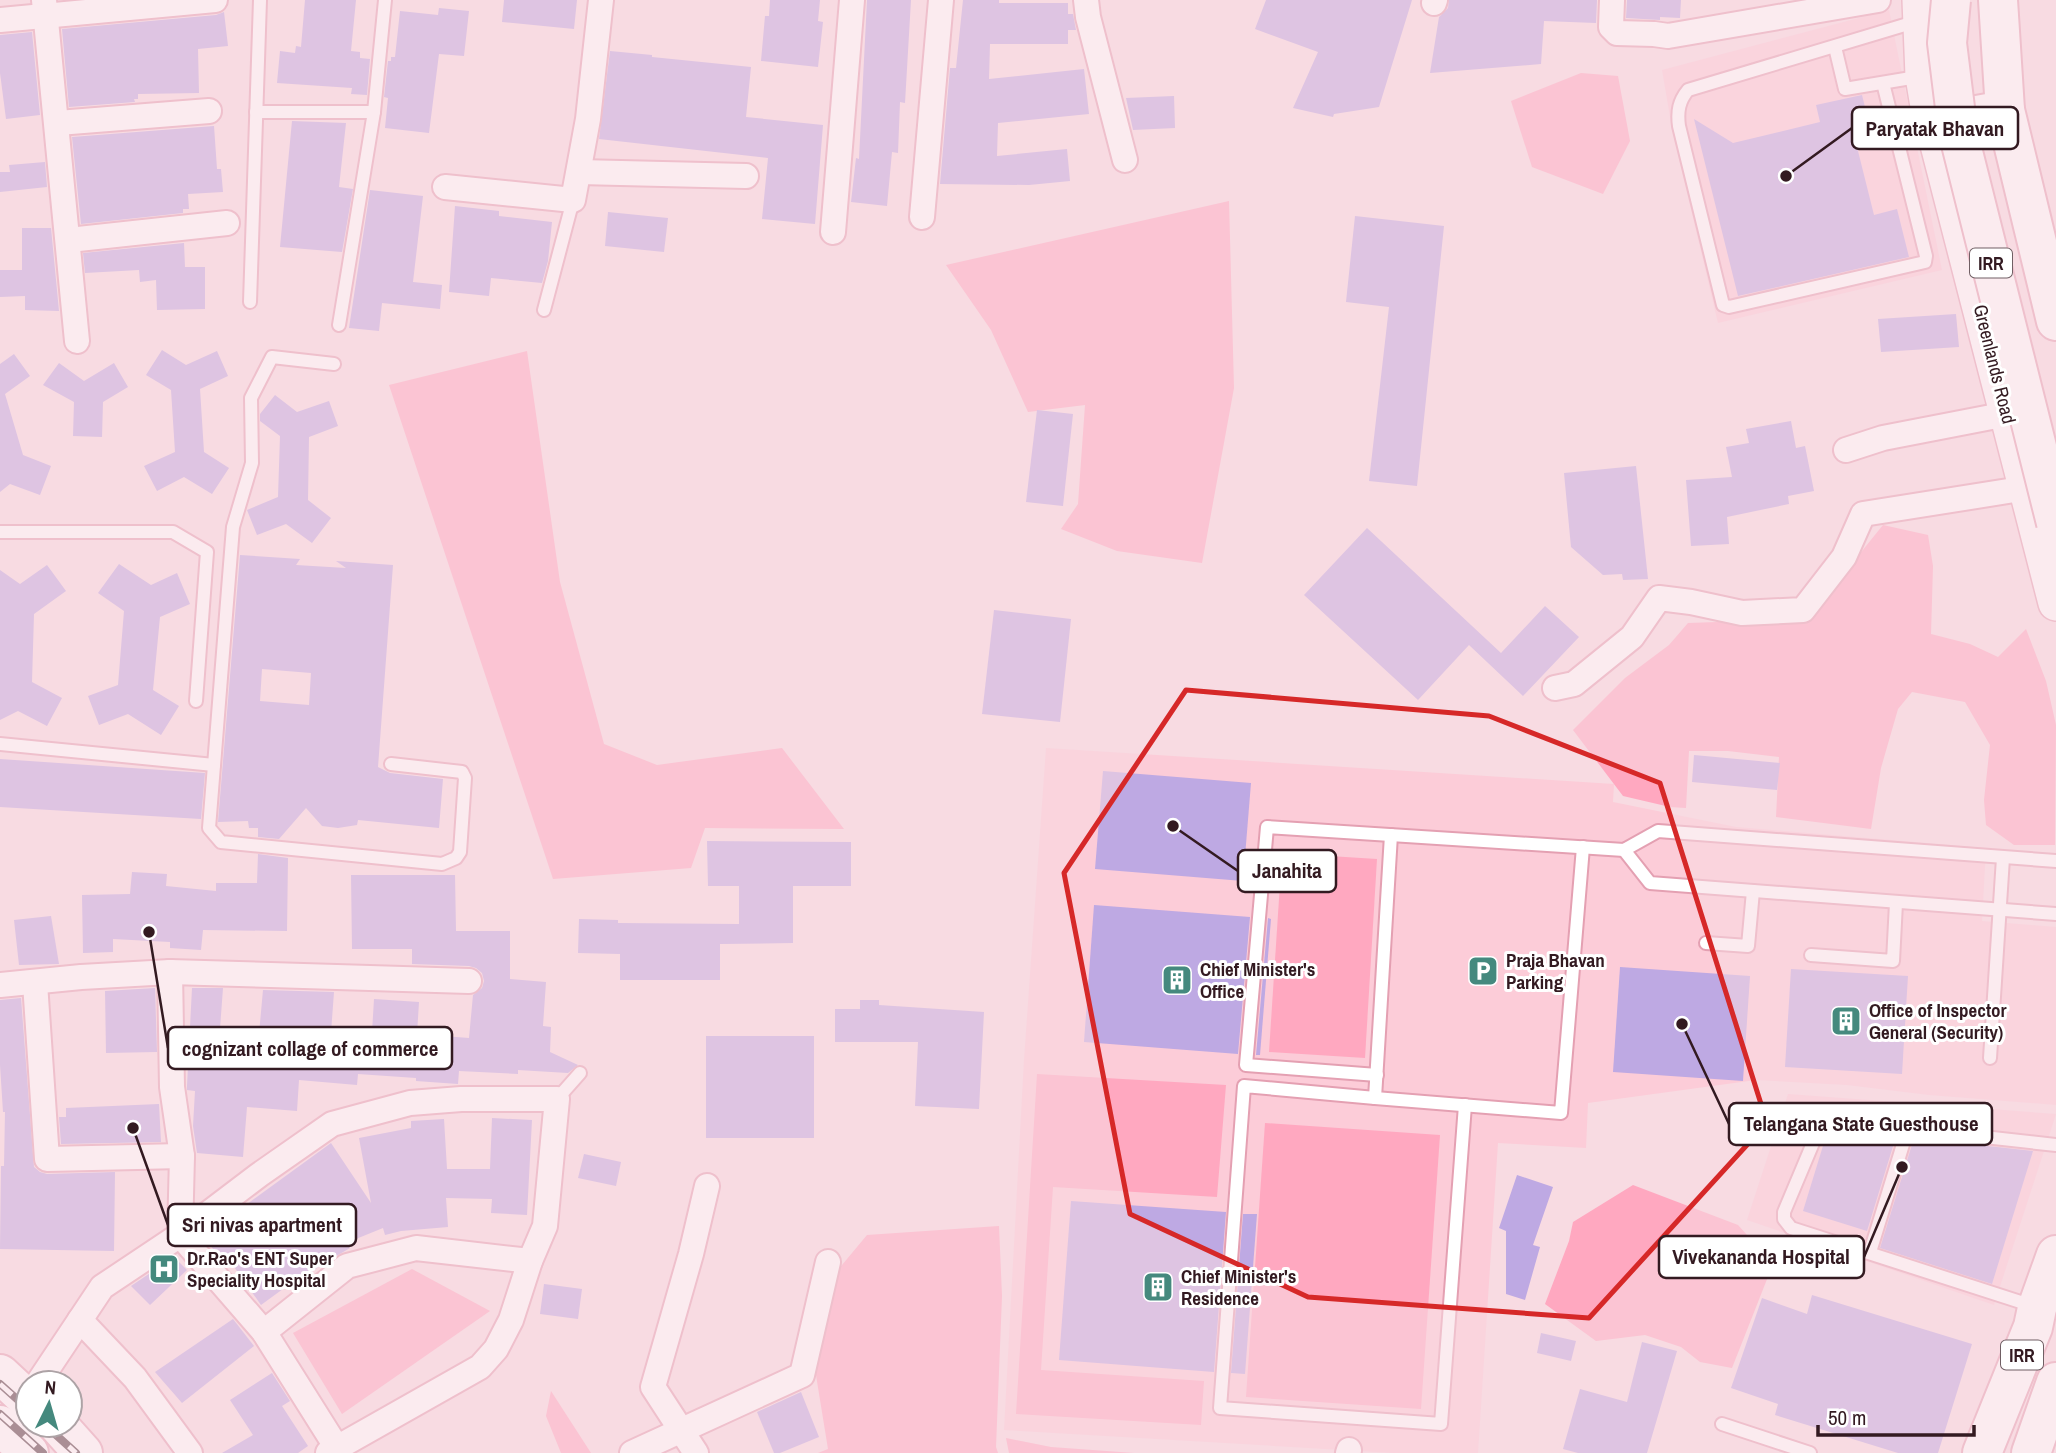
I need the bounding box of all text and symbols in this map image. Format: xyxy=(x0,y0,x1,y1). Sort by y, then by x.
callout: Paryatak Bhavan xyxy=(1852,107,2018,149)
text: Paryatak Bhavan xyxy=(1866,114,2004,143)
road number: IRR xyxy=(1970,248,2012,278)
street label: Greenlands Road xyxy=(1968,302,2022,426)
callout: Janahita xyxy=(1238,850,1336,892)
text: Janahita xyxy=(1252,856,1322,885)
place label: Praja Bhavan Parking xyxy=(1506,947,1605,995)
parking icon: Praja Bhavan Parking xyxy=(1466,954,1500,988)
place label: Chief Minister's Office xyxy=(1200,956,1315,1004)
building icon: Chief Minister's Office xyxy=(1160,963,1194,997)
place label: Office of Inspector General (Security) xyxy=(1869,997,2007,1045)
building icon: Office of Inspector General (Security) xyxy=(1829,1004,1863,1038)
callout: cognizant collage of commerce xyxy=(168,1027,452,1069)
text: cognizant collage of commerce xyxy=(182,1034,438,1063)
callout: Telangana State Guesthouse xyxy=(1729,1103,1992,1145)
text: Telangana State Guesthouse xyxy=(1743,1109,1979,1138)
callout: Sri nivas apartment xyxy=(168,1204,356,1246)
text: Sri nivas apartment xyxy=(182,1210,342,1239)
callout: Vivekananda Hospital xyxy=(1659,1236,1864,1278)
text: Vivekananda Hospital xyxy=(1672,1242,1850,1271)
place label: Dr.Rao's ENT Super Speciality Hospital xyxy=(187,1245,334,1293)
hospital icon: Dr.Rao's ENT Super Speciality Hospital xyxy=(147,1252,181,1286)
place label: Chief Minister's Residence xyxy=(1181,1263,1296,1311)
building icon: Chief Minister's Residence xyxy=(1141,1270,1175,1304)
road number: IRR xyxy=(2001,1340,2043,1370)
north arrow xyxy=(14,1369,84,1439)
text: N xyxy=(44,1374,57,1401)
scale bar xyxy=(1818,1394,1974,1438)
text: 50 m xyxy=(1828,1403,1866,1432)

